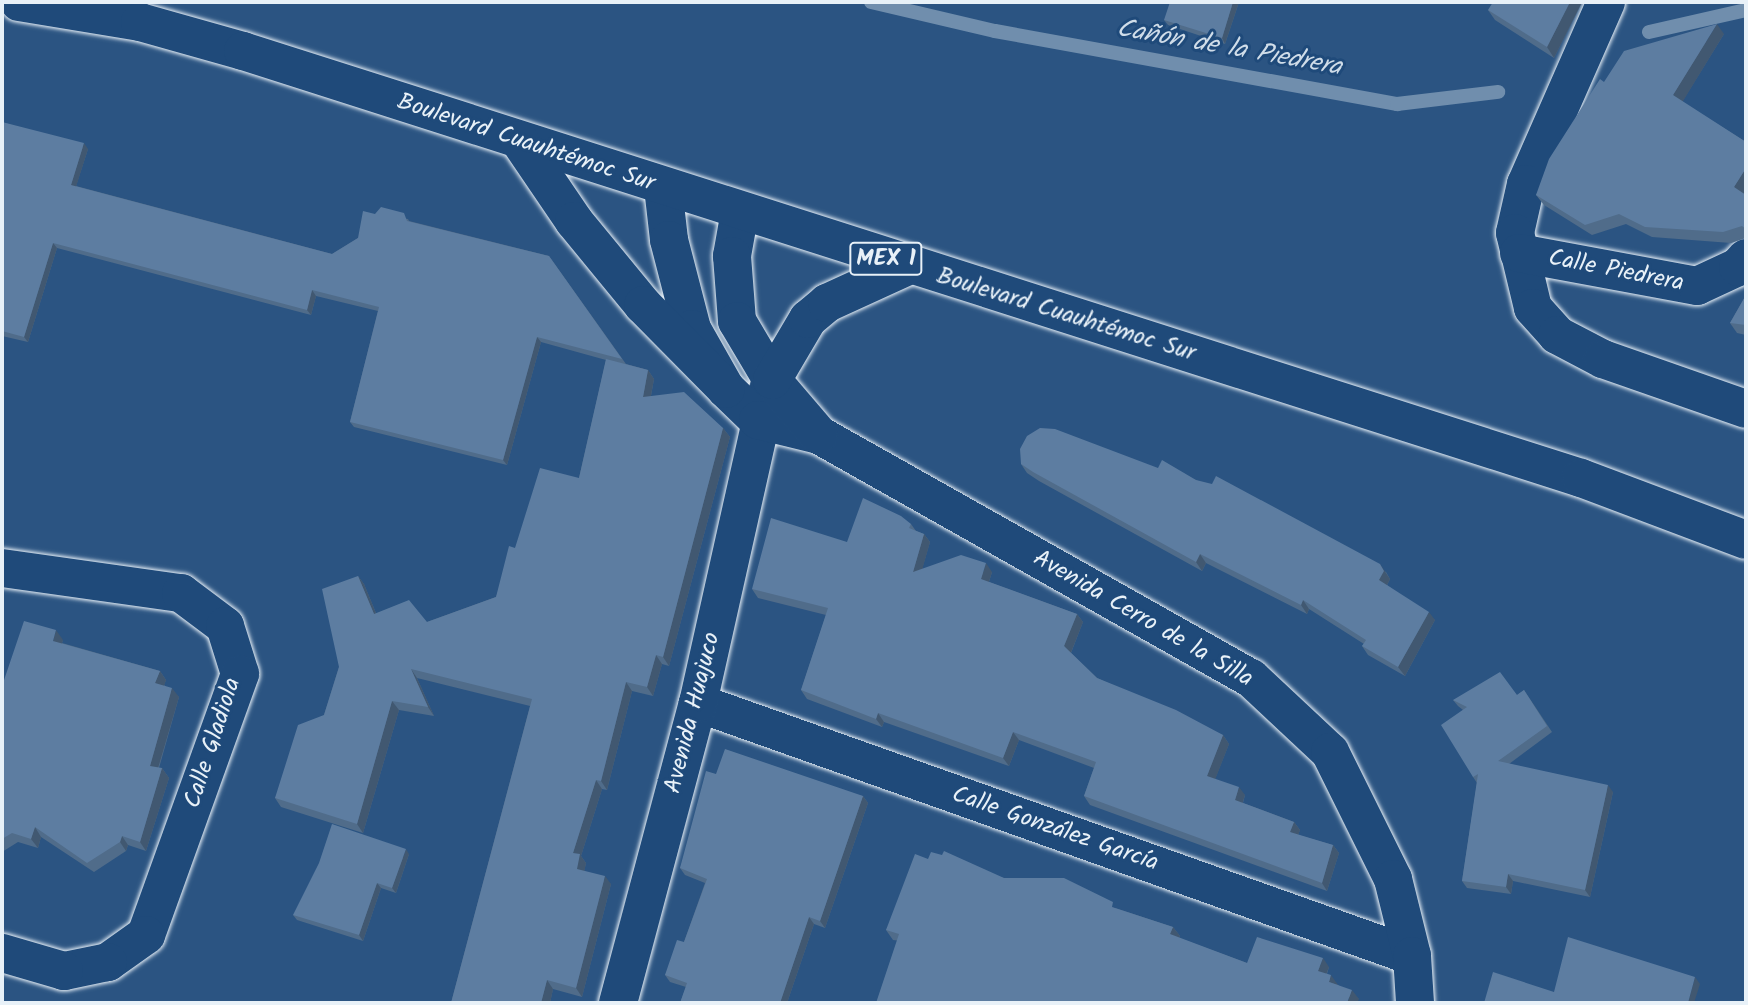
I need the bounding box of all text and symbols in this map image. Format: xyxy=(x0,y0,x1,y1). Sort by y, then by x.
water label: Cañón de la Piedrera xyxy=(1114,14,1344,84)
street label: Boulevard Cuauhtémoc Sur xyxy=(394,88,658,198)
road number: MEX 1 xyxy=(849,240,923,278)
street label: Calle Piedrera xyxy=(1546,244,1686,298)
street label: Boulevard Cuauhtémoc Sur xyxy=(933,262,1199,368)
street label: Avenida Cerro de la Silla xyxy=(1028,544,1258,694)
street label: Avenida Huajuco xyxy=(659,629,727,797)
street label: Calle Gladiola xyxy=(178,674,248,812)
street label: Calle González García xyxy=(948,780,1162,878)

